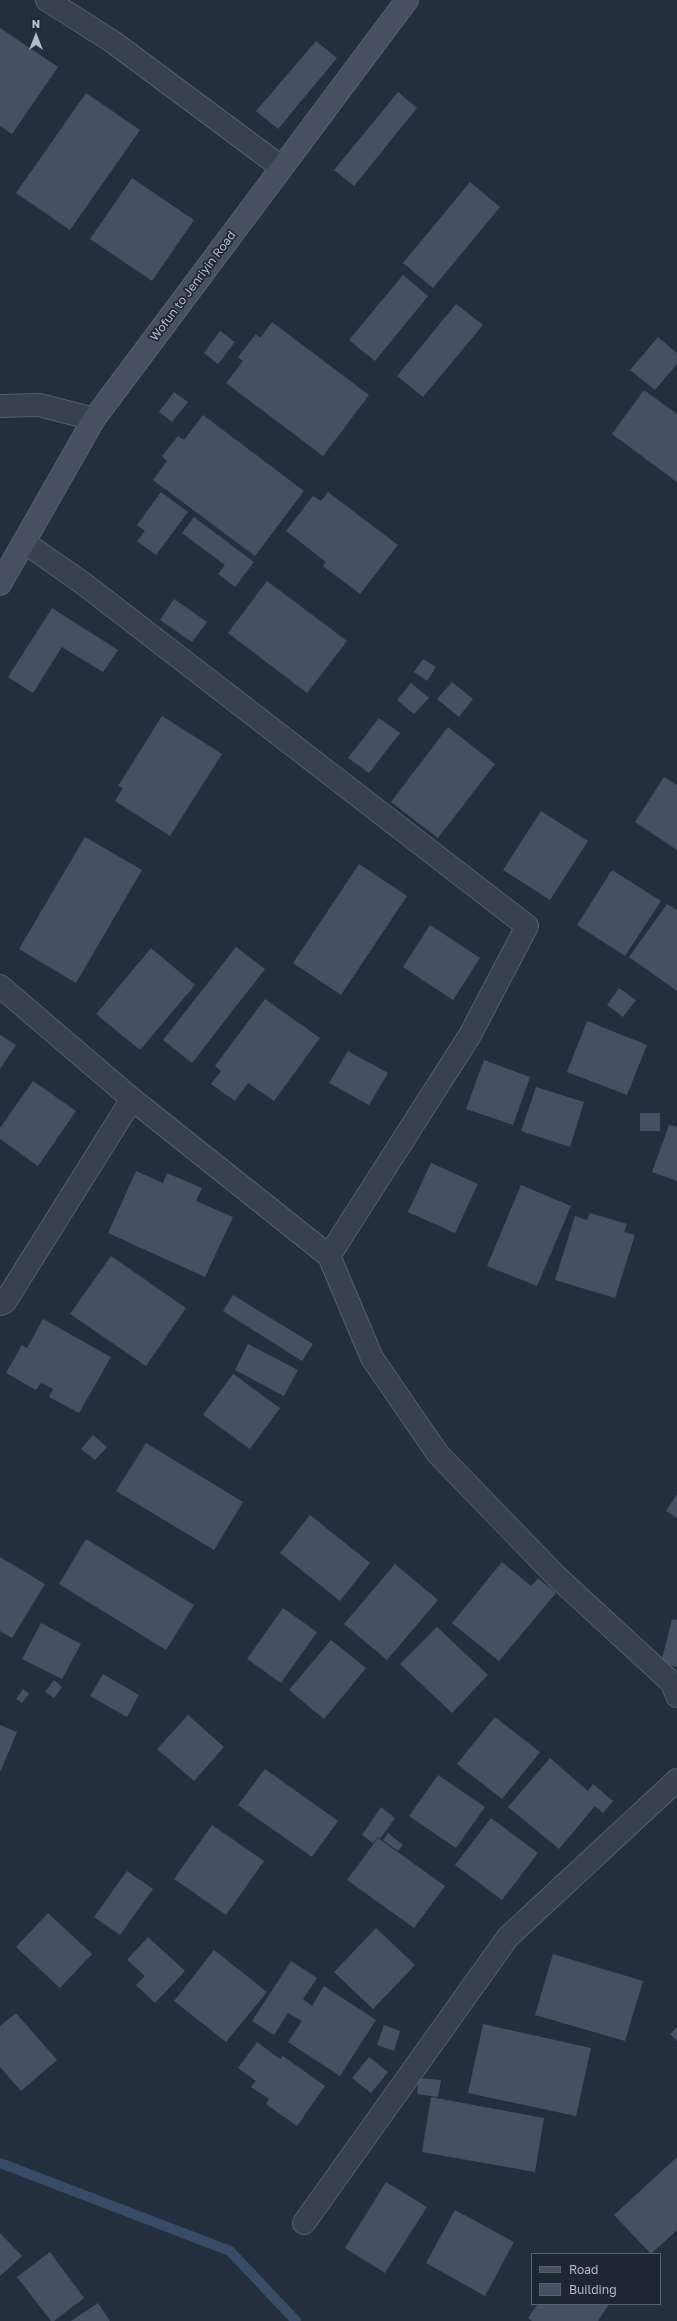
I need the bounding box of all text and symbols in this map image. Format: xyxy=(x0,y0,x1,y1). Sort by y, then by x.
north arrow xyxy=(16,16,56,56)
text: N xyxy=(32,17,40,30)
street label: Wofun to Jenriyin Road xyxy=(147,228,239,344)
legend xyxy=(531,2253,661,2305)
text: Road xyxy=(569,2262,598,2277)
text: Building xyxy=(569,2282,617,2297)

